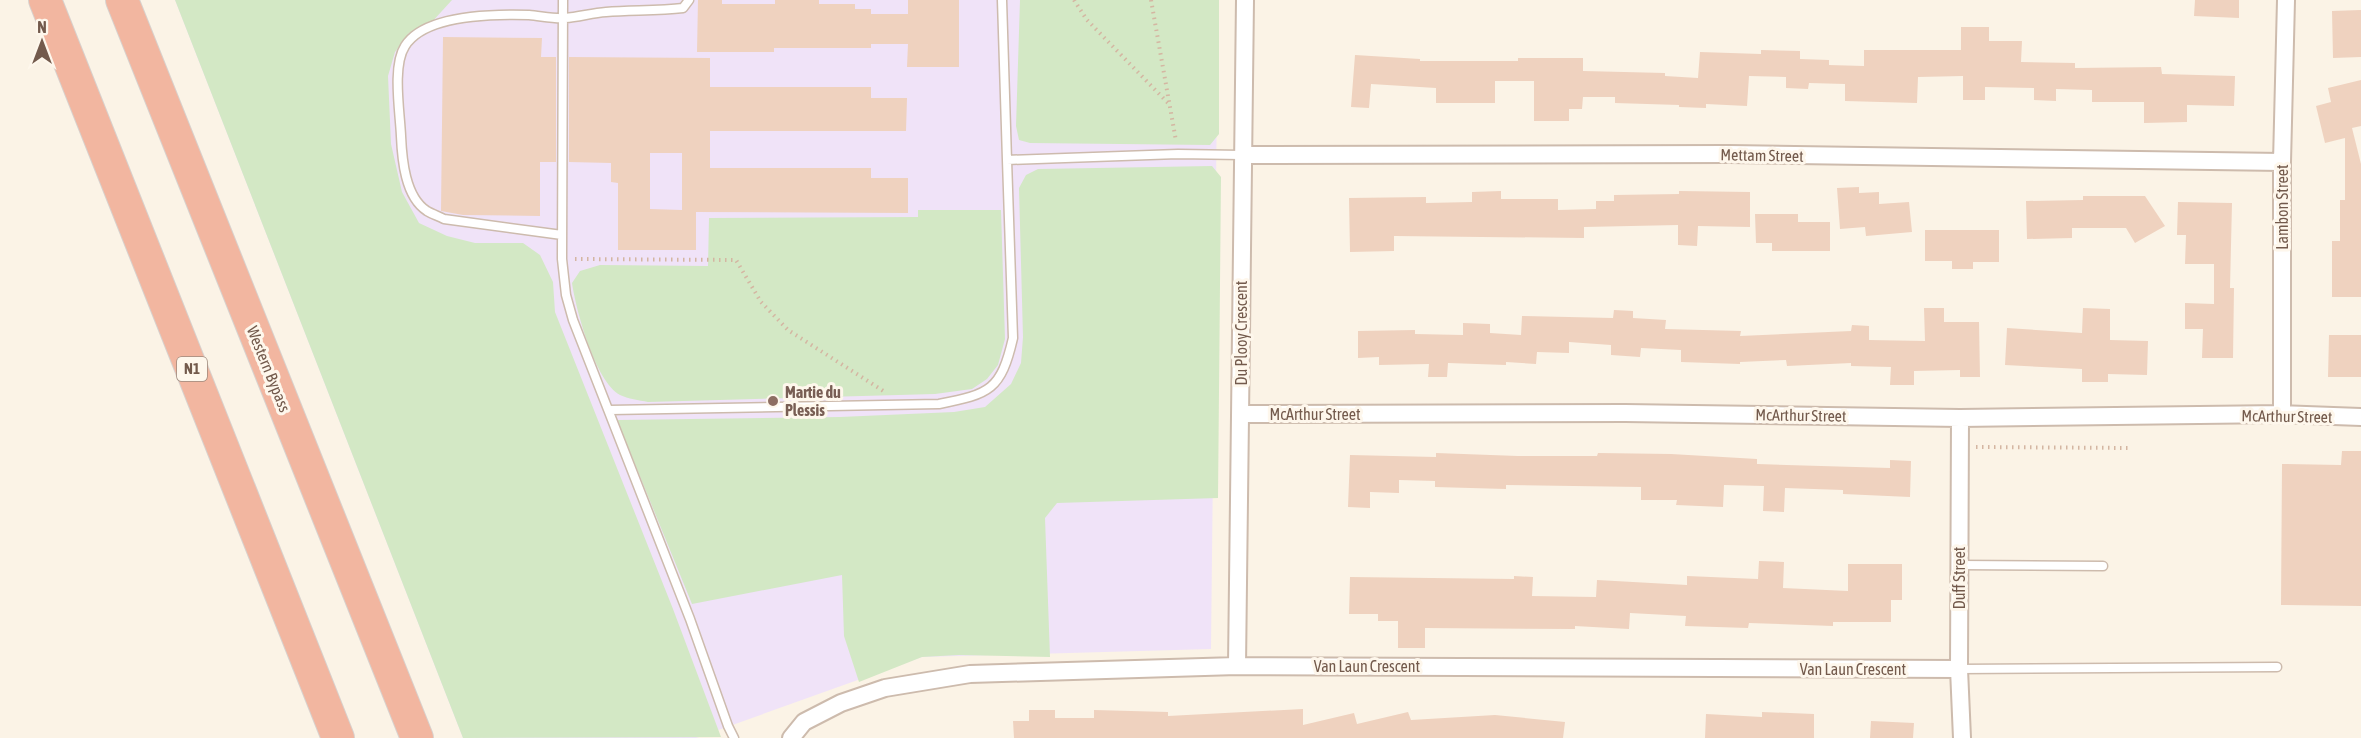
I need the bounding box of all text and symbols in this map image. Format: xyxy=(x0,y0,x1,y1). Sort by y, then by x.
north arrow xyxy=(12,12,72,72)
text: N xyxy=(37,18,47,36)
street label: Mettam Street xyxy=(1720,145,1804,165)
street label: Lambon Street xyxy=(2273,164,2291,250)
street label: Du Plooy Crescent xyxy=(1232,280,1251,385)
street label: Western Bypass xyxy=(243,323,295,415)
road number: N1 xyxy=(177,357,207,381)
place label: Martie du Plessis xyxy=(785,383,841,419)
marker: Martie du Plessis xyxy=(766,394,780,408)
street label: McArthur Street xyxy=(1269,405,1361,423)
street label: McArthur Street xyxy=(1755,405,1847,425)
street label: McArthur Street xyxy=(2241,406,2333,426)
street label: Duff Street xyxy=(1950,546,1968,609)
street label: Van Laun Crescent xyxy=(1314,657,1421,675)
street label: Van Laun Crescent xyxy=(1800,660,1907,678)

